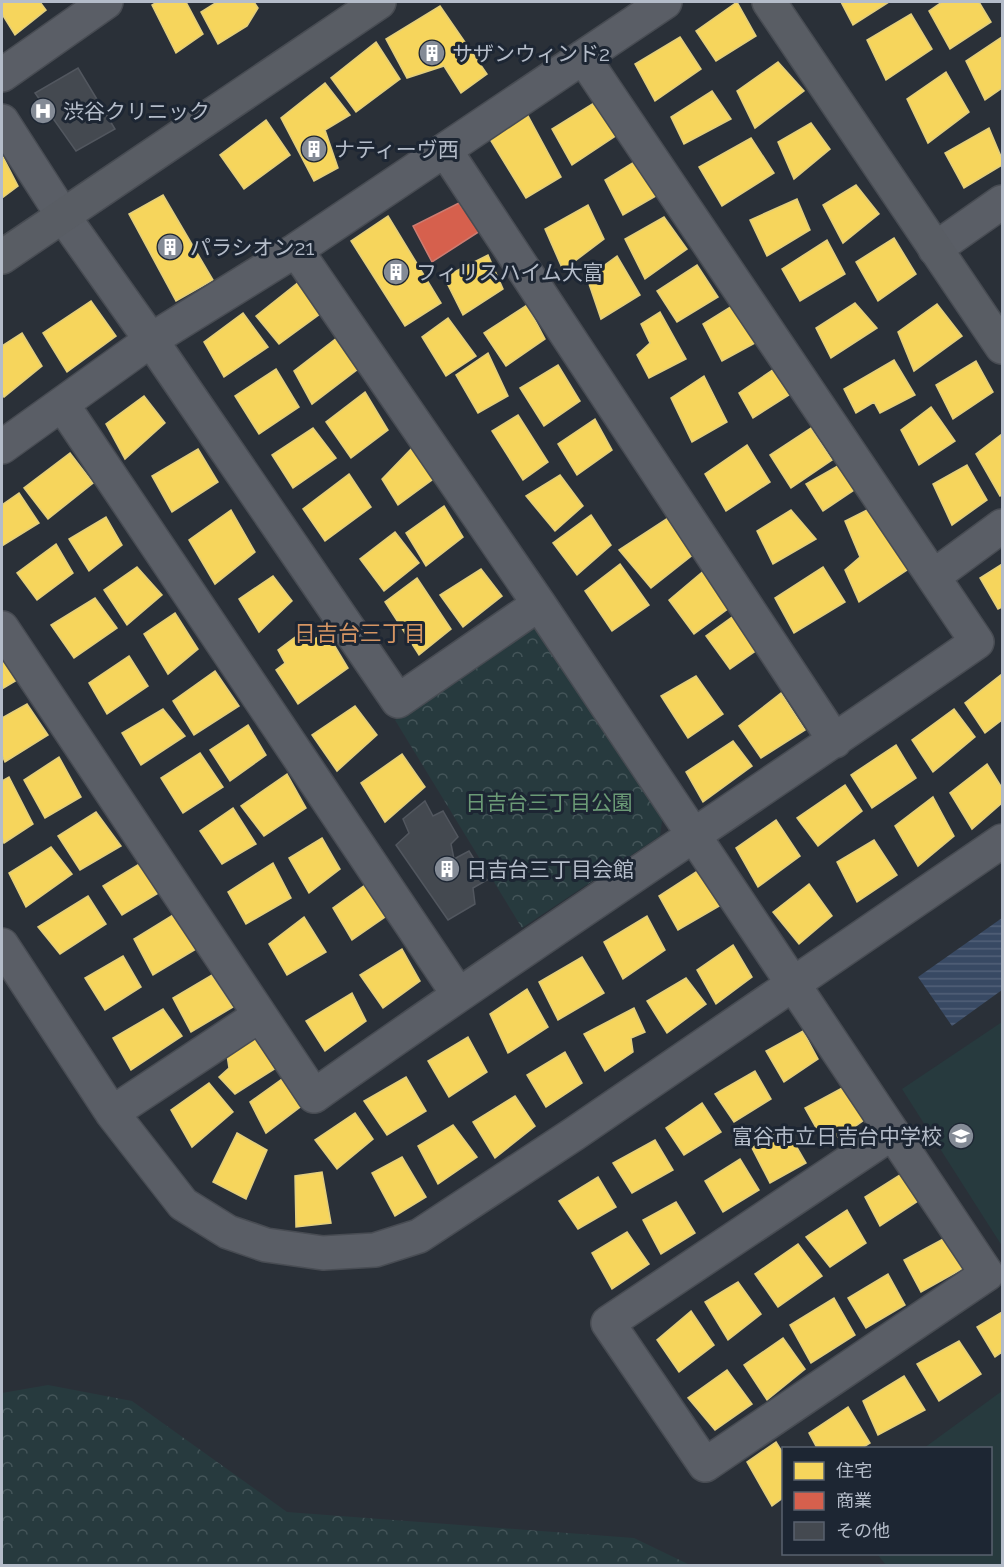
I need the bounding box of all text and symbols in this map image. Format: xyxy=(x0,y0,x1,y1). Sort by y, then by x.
building icon: サザンウィンド2 xyxy=(417,38,447,68)
place label: サザンウィンド2 xyxy=(452,41,610,66)
hospital icon: 渋谷クリニック xyxy=(28,96,58,126)
place label: 渋谷クリニック xyxy=(63,99,210,124)
building icon: ナティーヴ西 xyxy=(299,134,329,164)
place label: ナティーヴ西 xyxy=(334,137,459,162)
building icon: パラシオン21 xyxy=(155,232,185,262)
place label: パラシオン21 xyxy=(190,235,315,260)
building icon: フィリスハイム大富 xyxy=(381,257,411,287)
place label: フィリスハイム大富 xyxy=(416,260,604,285)
district label: 日吉台三丁目 xyxy=(294,620,426,646)
park label: 日吉台三丁目公園 xyxy=(465,790,633,815)
building icon: 日吉台三丁目会館 xyxy=(432,854,462,884)
place label: 日吉台三丁目会館 xyxy=(466,857,634,882)
school or university icon: 富谷市立日吉台中学校 xyxy=(946,1121,976,1151)
place label: 富谷市立日吉台中学校 xyxy=(732,1124,942,1149)
legend xyxy=(782,1447,992,1555)
text: 住宅 xyxy=(836,1460,872,1481)
text: 商業 xyxy=(836,1490,872,1511)
text: その他 xyxy=(836,1520,890,1541)

